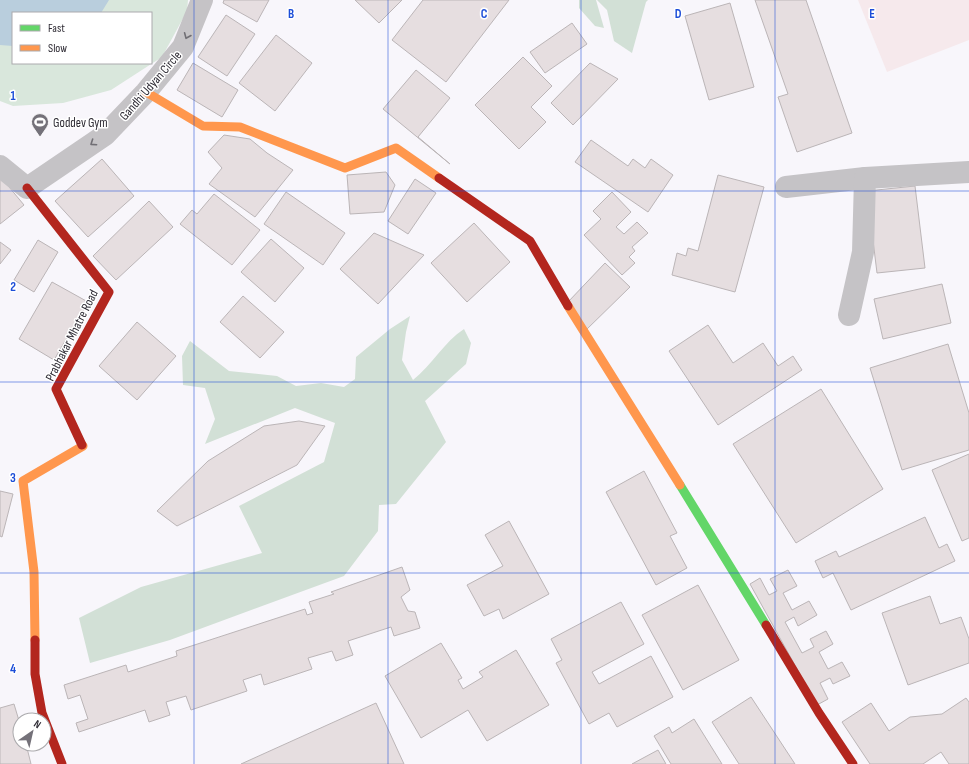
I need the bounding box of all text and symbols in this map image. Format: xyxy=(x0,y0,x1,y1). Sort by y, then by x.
text: B xyxy=(288,6,294,22)
text: C xyxy=(481,6,488,22)
text: D xyxy=(675,6,682,22)
text: E xyxy=(869,6,875,22)
legend xyxy=(12,12,152,64)
text: Fast xyxy=(48,21,65,36)
one-way arrow xyxy=(184,32,192,39)
text: Slow xyxy=(48,41,67,56)
street label: Gandhi Udyan Circle xyxy=(116,48,185,124)
text: 1 xyxy=(10,88,16,104)
sports icon: Goddev Gym xyxy=(30,112,50,137)
place label: Goddev Gym xyxy=(53,115,108,131)
one-way arrow xyxy=(90,139,97,146)
text: 2 xyxy=(10,279,16,295)
street label: Prabhakar Mhatre Road xyxy=(42,287,102,384)
text: 3 xyxy=(10,470,16,486)
text: 4 xyxy=(10,661,16,677)
north arrow xyxy=(12,712,52,752)
text: N xyxy=(31,717,43,731)

